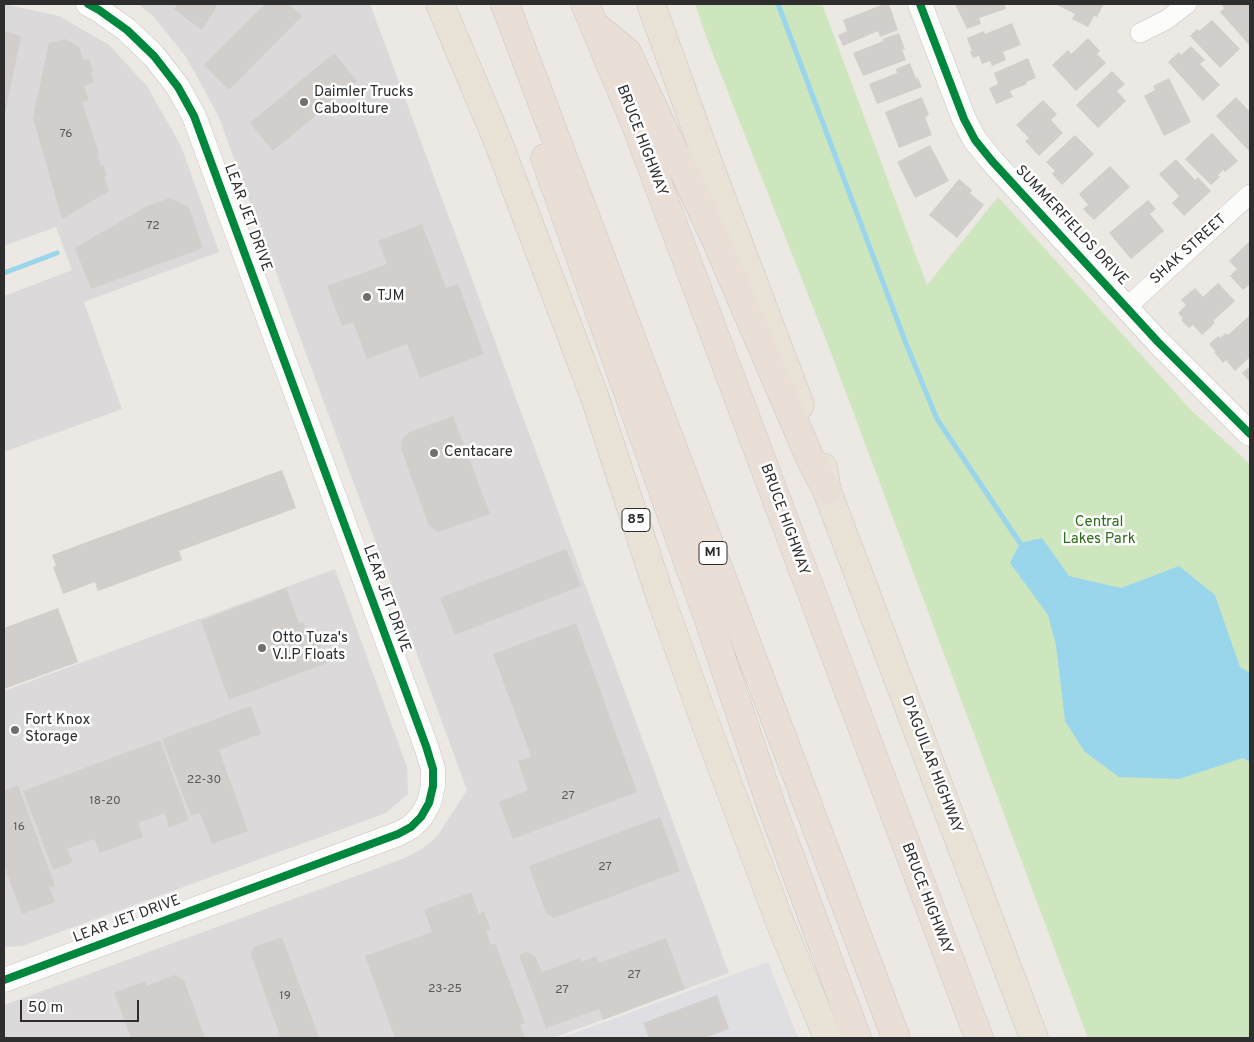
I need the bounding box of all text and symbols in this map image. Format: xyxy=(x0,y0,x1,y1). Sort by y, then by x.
street label: BRUCE HIGHWAY xyxy=(612,83,670,199)
place label: Daimler Trucks Caboolture xyxy=(314,84,414,119)
marker: Daimler Trucks Caboolture xyxy=(298,96,310,108)
house number: 76 xyxy=(60,128,72,142)
street label: LEAR JET DRIVE xyxy=(219,162,275,274)
street label: SUMMERFIELDS DRIVE xyxy=(1011,162,1131,290)
street label: SHAK STREET xyxy=(1147,211,1231,289)
house number: 72 xyxy=(146,220,160,234)
place label: TJM xyxy=(377,288,405,306)
marker: TJM xyxy=(361,291,373,303)
place label: Centacare xyxy=(444,444,513,462)
marker: Centacare xyxy=(428,447,440,459)
street label: BRUCE HIGHWAY xyxy=(755,462,813,578)
road number: 85 xyxy=(622,508,650,532)
park label: Central Lakes Park xyxy=(1062,514,1136,549)
road number: M1 xyxy=(699,542,727,564)
street label: LEAR JET DRIVE xyxy=(358,543,414,655)
place label: Otto Tuza's V.I.P Floats xyxy=(272,630,348,665)
marker: Otto Tuza's V.I.P Floats xyxy=(256,642,268,654)
street label: D'AGUILAR HIGHWAY xyxy=(897,694,965,836)
place label: Fort Knox Storage xyxy=(25,712,90,747)
marker: Fort Knox Storage xyxy=(9,724,21,736)
house number: 22-30 xyxy=(187,774,221,788)
house number: 27 xyxy=(561,790,575,804)
house number: 18-20 xyxy=(89,795,121,809)
house number: 16 xyxy=(13,821,25,835)
street label: BRUCE HIGHWAY xyxy=(897,841,955,957)
house number: 27 xyxy=(598,861,612,875)
street label: LEAR JET DRIVE xyxy=(71,892,183,948)
house number: 27 xyxy=(627,969,641,983)
house number: 23-25 xyxy=(428,983,462,997)
house number: 27 xyxy=(555,984,569,998)
scale bar xyxy=(22,990,141,1022)
house number: 19 xyxy=(279,990,291,1004)
text: 50 m xyxy=(28,999,63,1018)

